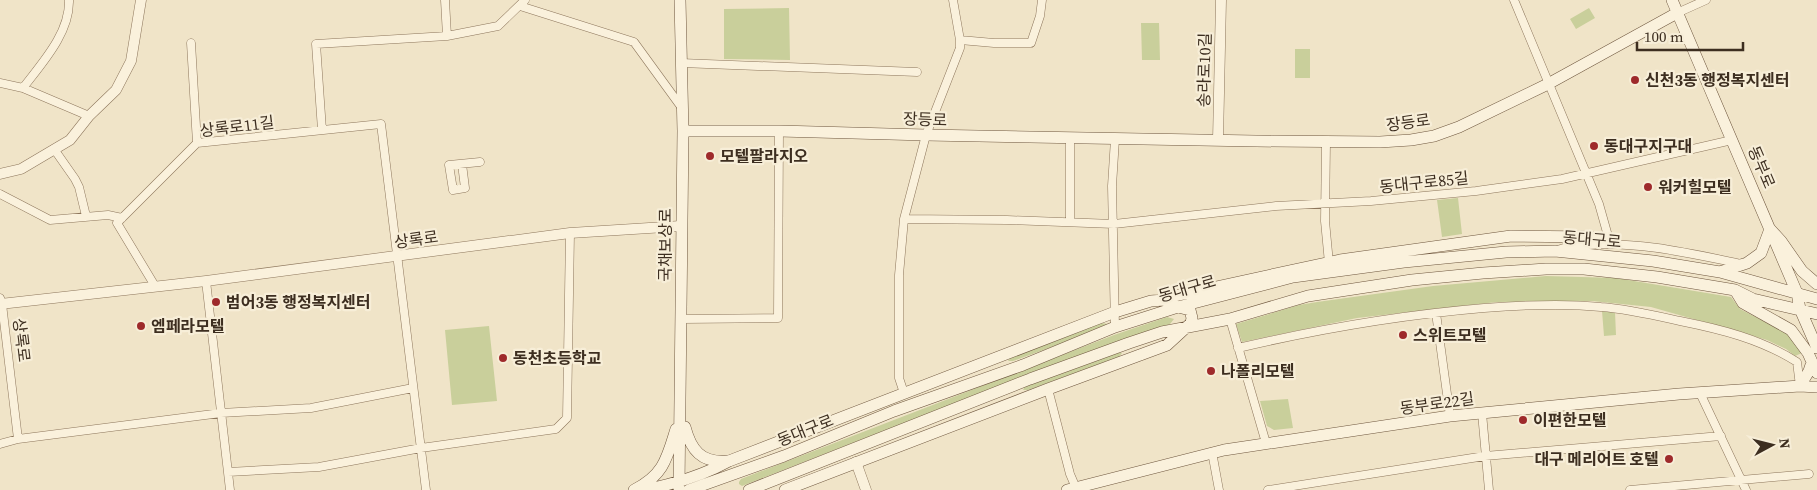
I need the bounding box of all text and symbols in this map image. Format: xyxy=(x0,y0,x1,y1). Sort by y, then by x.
scale bar xyxy=(1637,20,1743,52)
text: 100 m xyxy=(1644,26,1684,47)
street label: 송라로10길 xyxy=(1192,32,1216,108)
place label: 신천3동 행정복지센터 xyxy=(1645,69,1790,91)
marker: 신천3동 행정복지센터 xyxy=(1629,74,1641,86)
street label: 장등로 xyxy=(903,107,948,131)
street label: 장등로 xyxy=(1385,108,1432,136)
street label: 상록로11길 xyxy=(198,111,276,141)
place label: 동대구지구대 xyxy=(1604,135,1692,157)
marker: 동대구지구대 xyxy=(1588,140,1600,152)
street label: 동부로 xyxy=(1743,142,1781,192)
place label: 모텔팔라지오 xyxy=(720,145,808,167)
marker: 모텔팔라지오 xyxy=(704,150,716,162)
street label: 동대구로85길 xyxy=(1378,166,1470,198)
place label: 워커힐모텔 xyxy=(1658,176,1732,198)
marker: 워커힐모텔 xyxy=(1642,181,1654,193)
street label: 국채보상로 xyxy=(654,208,676,282)
street label: 상록로 xyxy=(393,225,440,253)
street label: 동대구로 xyxy=(1562,225,1623,253)
street label: 동대구로 xyxy=(1156,269,1219,307)
place label: 범어3동 행정복지센터 xyxy=(226,291,371,313)
marker: 범어3동 행정복지센터 xyxy=(210,296,222,308)
place label: 엠페라모텔 xyxy=(151,315,225,337)
street label: 상록로 xyxy=(8,317,36,364)
marker: 엠페라모텔 xyxy=(135,320,147,332)
place label: 스위트모텔 xyxy=(1413,324,1487,346)
marker: 스위트모텔 xyxy=(1397,329,1409,341)
place label: 동천초등학교 xyxy=(513,347,602,369)
marker: 동천초등학교 xyxy=(497,352,509,364)
place label: 나폴리모텔 xyxy=(1221,360,1295,382)
marker: 나폴리모텔 xyxy=(1205,365,1217,377)
street label: 동부로22길 xyxy=(1398,387,1476,419)
street label: 동대구로 xyxy=(774,409,837,451)
place label: 이편한모텔 xyxy=(1533,409,1607,431)
marker: 이편한모텔 xyxy=(1517,414,1529,426)
north arrow xyxy=(1747,420,1797,470)
text: N xyxy=(1774,437,1795,450)
place label: 대구 메리어트 호텔 xyxy=(1534,448,1659,470)
marker: 대구 메리어트 호텔 xyxy=(1663,453,1675,465)

